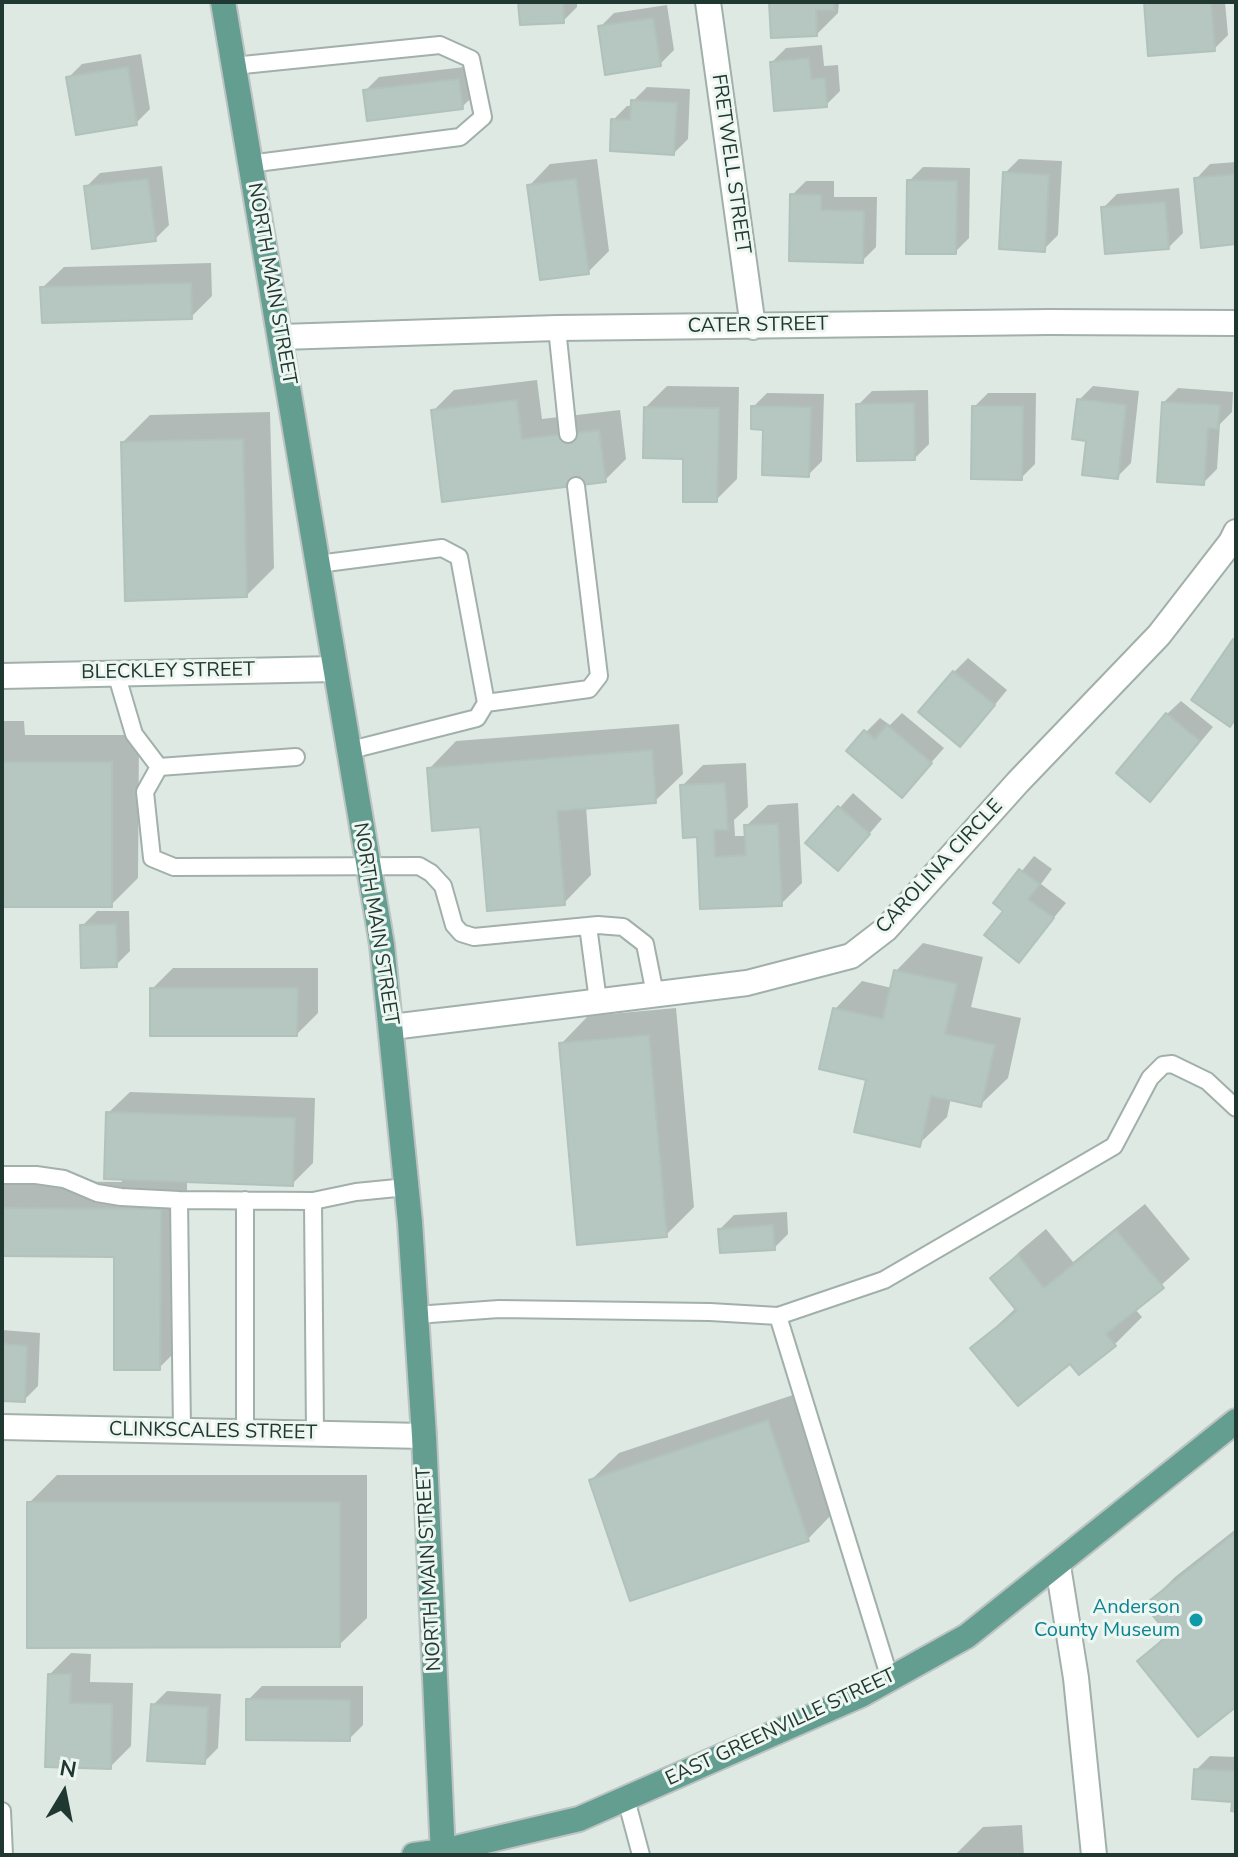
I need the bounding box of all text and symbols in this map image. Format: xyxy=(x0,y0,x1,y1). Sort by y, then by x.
street label: FRETWELL STREET xyxy=(706,73,754,255)
street label: NORTH MAIN STREET xyxy=(241,181,301,387)
street label: CATER STREET xyxy=(687,313,829,339)
street label: BLECKLEY STREET xyxy=(81,658,255,686)
street label: CAROLINA CIRCLE xyxy=(872,795,1008,939)
street label: NORTH MAIN STREET xyxy=(347,821,403,1027)
street label: CLINKSCALES STREET xyxy=(109,1418,317,1446)
street label: NORTH MAIN STREET xyxy=(413,1466,447,1672)
place label: Anderson County Museum xyxy=(1034,1596,1180,1643)
marker: Anderson County Museum xyxy=(1187,1611,1205,1629)
street label: EAST GREENVILLE STREET xyxy=(662,1664,900,1792)
north arrow xyxy=(24,1753,104,1833)
text: N xyxy=(57,1753,79,1786)

